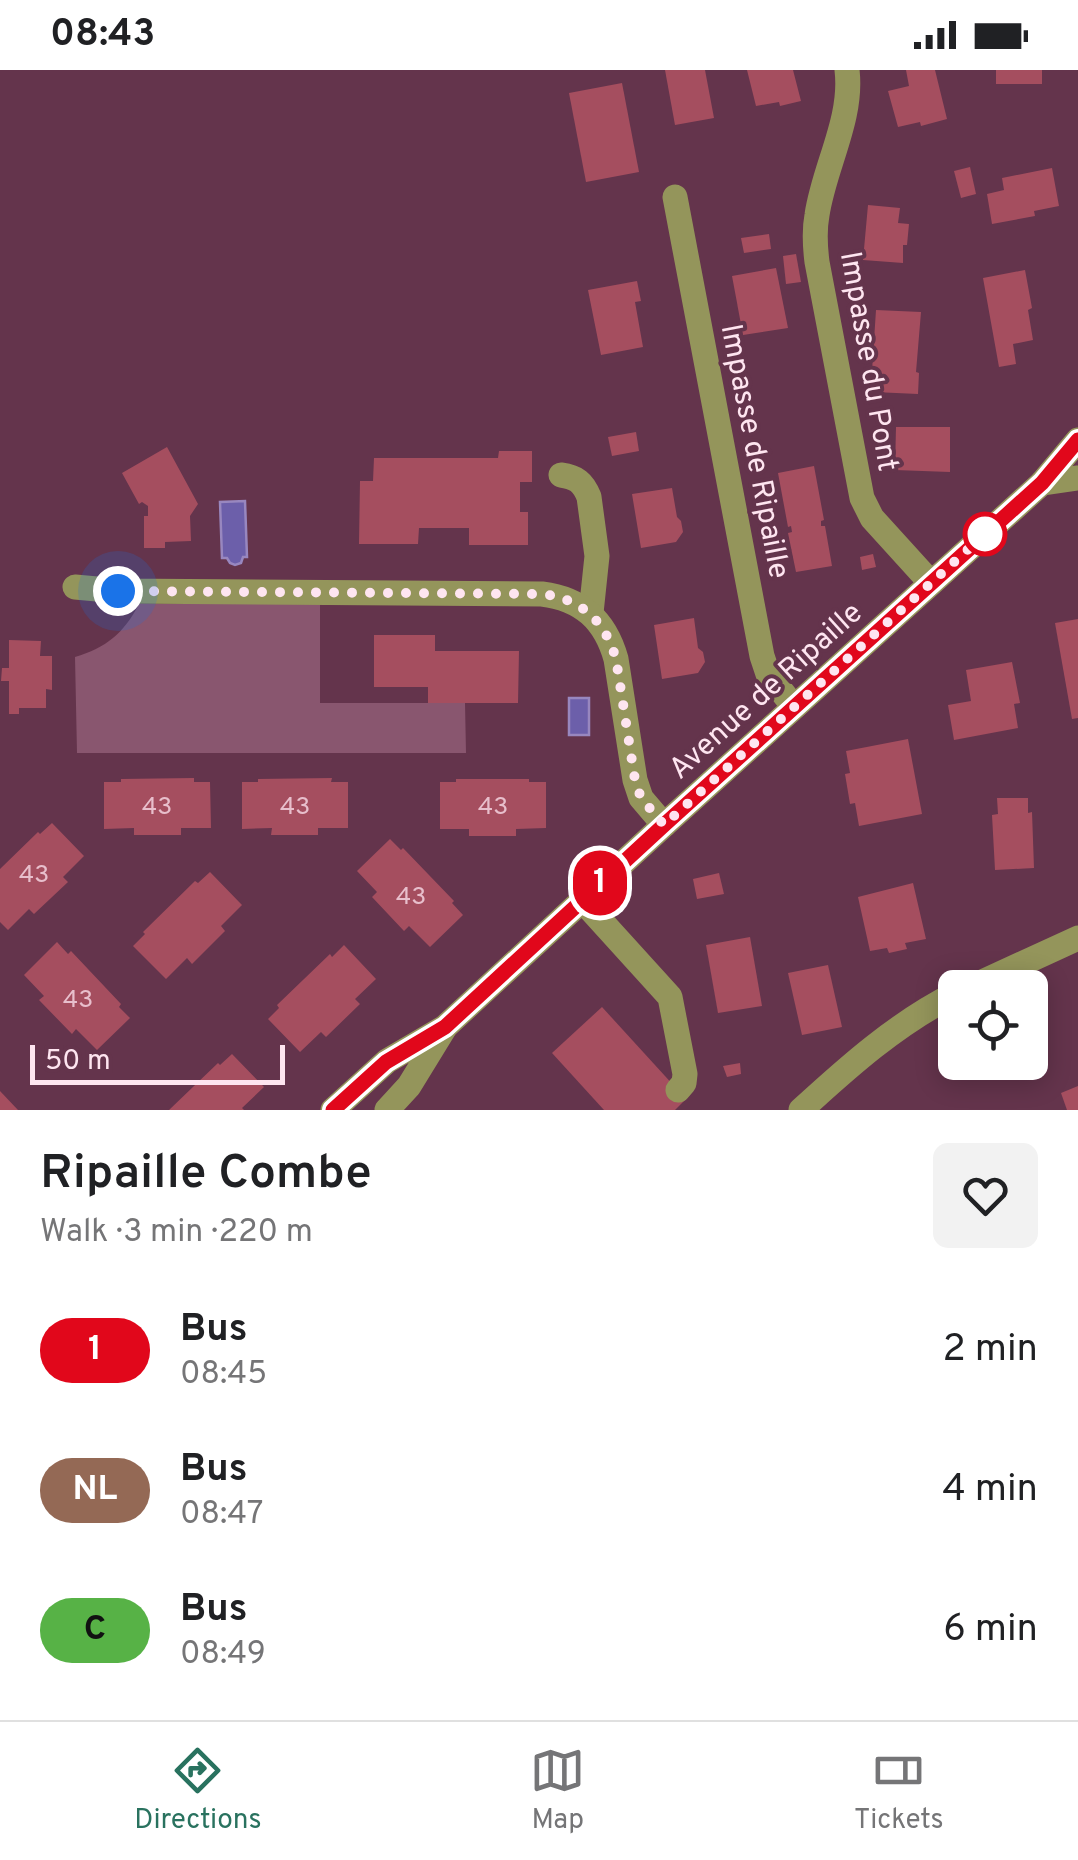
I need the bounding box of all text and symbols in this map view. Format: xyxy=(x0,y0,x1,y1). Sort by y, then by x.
text: 08:43 xyxy=(50,11,155,60)
street label: Impasse du Pont xyxy=(830,249,905,474)
street label: Impasse de Ripaille xyxy=(711,321,796,582)
unlabelled marker xyxy=(964,513,1006,555)
your location xyxy=(93,566,143,616)
street label: Avenue de Ripaille xyxy=(662,595,871,788)
house number: 43 xyxy=(142,792,172,824)
house number: 43 xyxy=(280,792,310,824)
house number: 43 xyxy=(478,792,508,824)
line badge: 1 xyxy=(568,850,632,916)
house number: 43 xyxy=(19,860,49,892)
text: 1 xyxy=(593,861,607,905)
house number: 43 xyxy=(396,882,426,914)
map controls xyxy=(938,970,1048,1080)
button: locate xyxy=(938,970,1048,1080)
house number: 43 xyxy=(63,985,93,1017)
scale bar xyxy=(30,1040,285,1084)
text: 50 m xyxy=(45,1044,111,1080)
button: heart xyxy=(933,1143,1038,1248)
text: Ripaille Combe xyxy=(40,1145,372,1205)
text: Walk · 3 min · 220 m xyxy=(40,1213,313,1253)
text: Bus xyxy=(180,1306,247,1355)
text: 2 min xyxy=(943,1326,1038,1375)
text: 1 xyxy=(88,1328,102,1372)
text: 08:45 xyxy=(180,1355,267,1395)
text: Bus xyxy=(180,1446,247,1495)
text: 4 min xyxy=(942,1466,1038,1515)
text: NL xyxy=(73,1468,117,1512)
text: 08:47 xyxy=(180,1495,264,1535)
text: Bus xyxy=(180,1586,247,1635)
text: 6 min xyxy=(943,1606,1038,1655)
text: C xyxy=(84,1608,106,1652)
text: 08:49 xyxy=(180,1635,266,1675)
tab: Directions xyxy=(134,1743,262,1839)
tab: Map xyxy=(530,1743,585,1839)
tab: Tickets xyxy=(854,1743,944,1839)

